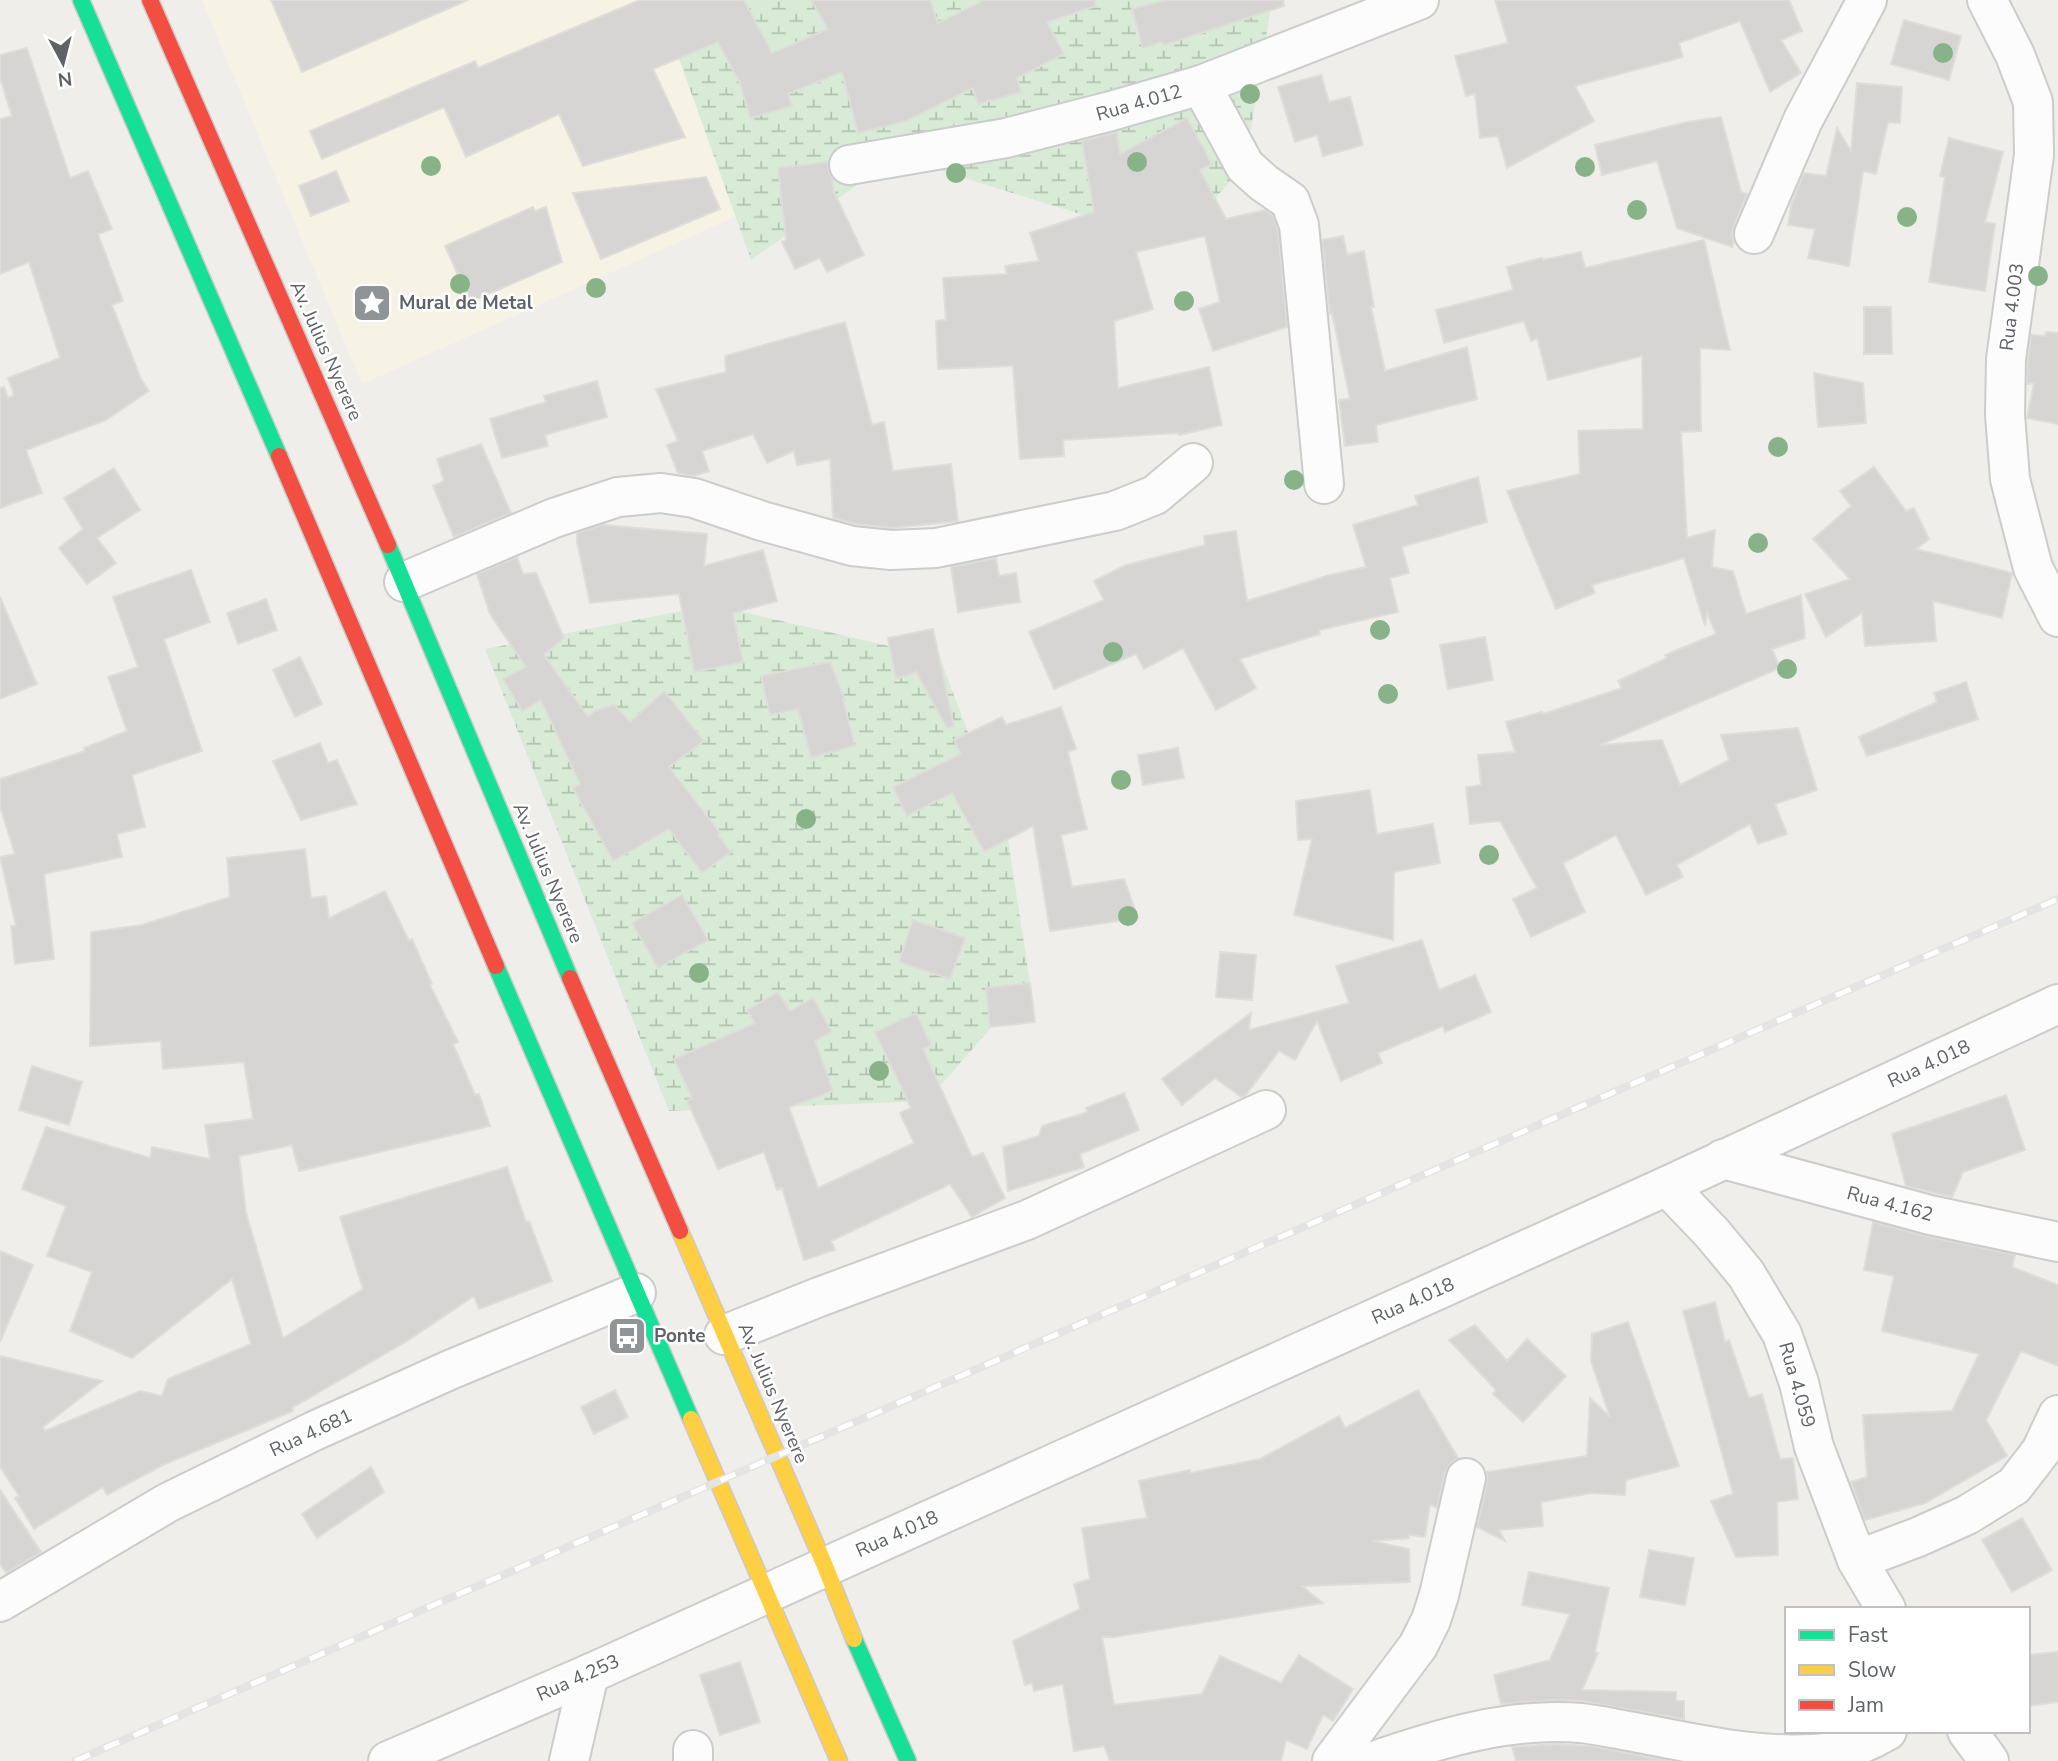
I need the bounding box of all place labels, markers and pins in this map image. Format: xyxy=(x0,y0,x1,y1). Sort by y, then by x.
place icon: Mural de Metal xyxy=(351,282,393,324)
place label: Mural de Metal xyxy=(399,290,533,316)
bus stop icon: Ponte xyxy=(606,1315,648,1357)
place label: Ponte xyxy=(654,1323,705,1349)

